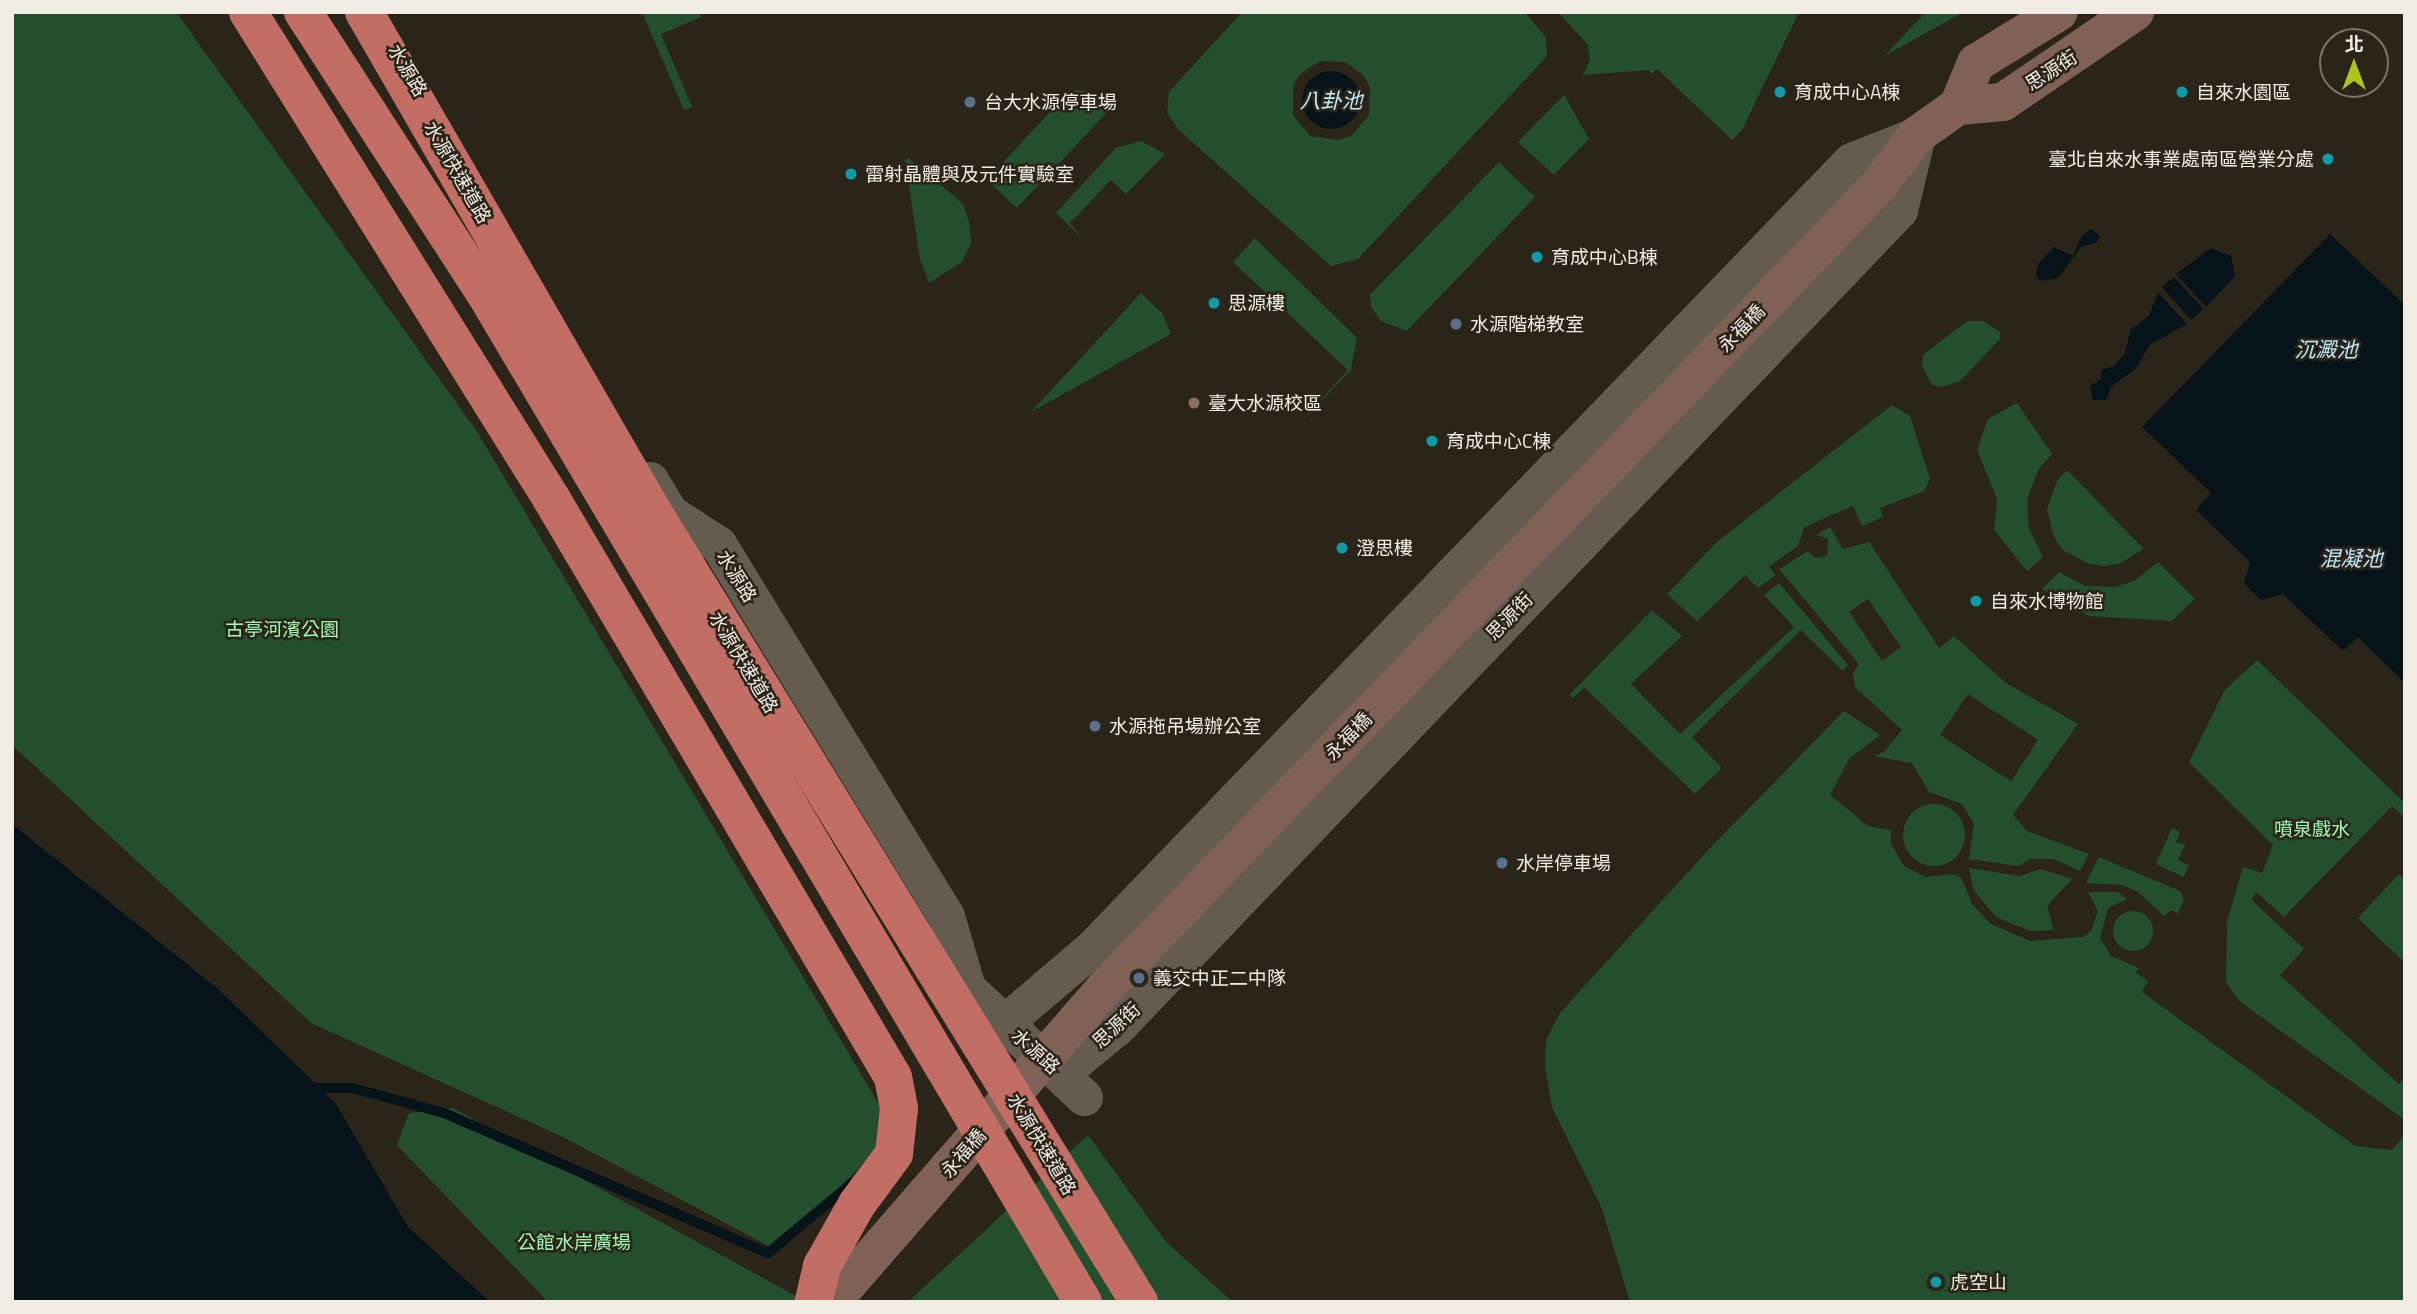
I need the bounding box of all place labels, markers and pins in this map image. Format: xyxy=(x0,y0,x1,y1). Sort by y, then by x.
place label: 育成中心A棟 xyxy=(1794,81,1900,103)
place label: 自來水園區 xyxy=(2196,81,2291,103)
marker: 育成中心A棟 xyxy=(1772,84,1788,100)
marker: 自來水園區 xyxy=(2174,84,2190,100)
place label: 台大水源停車場 xyxy=(984,91,1117,113)
marker: 台大水源停車場 xyxy=(962,94,978,110)
place label: 臺北自來水事業處南區營業分處 xyxy=(2048,148,2314,170)
marker: 臺北自來水事業處南區營業分處 xyxy=(2320,151,2336,167)
place label: 雷射晶體與及元件實驗室 xyxy=(865,163,1074,185)
marker: 雷射晶體與及元件實驗室 xyxy=(843,166,859,182)
place label: 育成中心B棟 xyxy=(1551,246,1658,268)
marker: 育成中心B棟 xyxy=(1529,249,1545,265)
place label: 思源樓 xyxy=(1228,292,1285,314)
marker: 思源樓 xyxy=(1206,295,1222,311)
place label: 水源階梯教室 xyxy=(1470,313,1584,335)
marker: 水源階梯教室 xyxy=(1448,316,1464,332)
place label: 臺大水源校區 xyxy=(1208,392,1322,414)
marker: 臺大水源校區 xyxy=(1186,395,1202,411)
place label: 育成中心C棟 xyxy=(1446,430,1551,452)
marker: 育成中心C棟 xyxy=(1424,433,1440,449)
place label: 澄思樓 xyxy=(1356,537,1413,559)
marker: 澄思樓 xyxy=(1334,540,1350,556)
place label: 自來水博物館 xyxy=(1990,590,2104,612)
marker: 自來水博物館 xyxy=(1968,593,1984,609)
place label: 水源拖吊場辦公室 xyxy=(1109,715,1261,737)
marker: 水源拖吊場辦公室 xyxy=(1087,718,1103,734)
place label: 水岸停車場 xyxy=(1516,852,1611,874)
marker: 水岸停車場 xyxy=(1494,855,1510,871)
place label: 義交中正二中隊 xyxy=(1153,967,1286,989)
marker: 義交中正二中隊 xyxy=(1131,970,1147,986)
place label: 虎空山 xyxy=(1950,1271,2007,1293)
marker: 虎空山 xyxy=(1928,1274,1944,1290)

